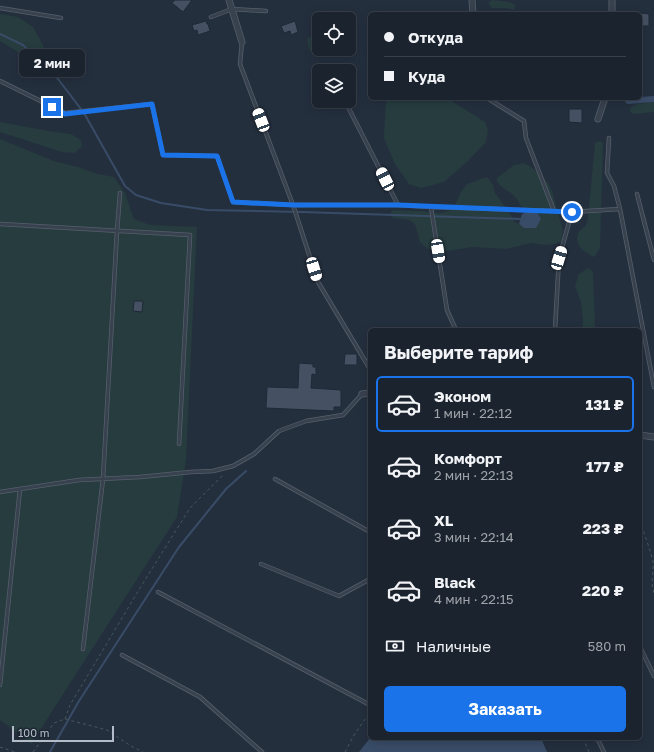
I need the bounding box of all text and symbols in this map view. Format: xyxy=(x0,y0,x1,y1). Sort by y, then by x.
map controls xyxy=(312,12,356,108)
button: locate xyxy=(312,12,356,56)
text: Откуда xyxy=(408,28,463,46)
callout: 2 мин xyxy=(19,49,85,77)
text: 2 мин xyxy=(34,55,70,71)
button: layers xyxy=(312,64,356,108)
text: Куда xyxy=(408,67,445,85)
route end xyxy=(43,98,61,116)
car xyxy=(251,107,271,133)
car xyxy=(374,166,396,192)
route start xyxy=(563,203,581,221)
car xyxy=(430,238,446,264)
car xyxy=(550,245,568,271)
car xyxy=(305,256,323,282)
text: Выберите тариф xyxy=(384,341,533,363)
icon: car xyxy=(386,386,422,422)
text: Эконом xyxy=(434,387,491,405)
text: 131 ₽ xyxy=(586,395,624,413)
text: 1 мин · 22:12 xyxy=(434,405,512,421)
icon: car xyxy=(386,448,422,484)
text: Комфорт xyxy=(434,449,502,467)
text: 177 ₽ xyxy=(586,457,624,475)
text: 2 мин · 22:13 xyxy=(434,467,513,483)
icon: car xyxy=(386,510,422,546)
text: XL xyxy=(434,511,453,529)
text: 223 ₽ xyxy=(583,519,624,537)
text: 3 мин · 22:14 xyxy=(434,529,514,545)
icon: car xyxy=(386,572,422,608)
text: Black xyxy=(434,573,476,591)
text: 220 ₽ xyxy=(582,581,624,599)
text: 4 мин · 22:15 xyxy=(434,591,514,607)
icon: cash xyxy=(384,635,406,657)
text: Наличные xyxy=(416,637,491,655)
text: 580 m xyxy=(588,638,626,654)
button: Заказать xyxy=(384,686,626,732)
scale bar xyxy=(12,724,114,743)
text: 100 m xyxy=(18,726,49,739)

